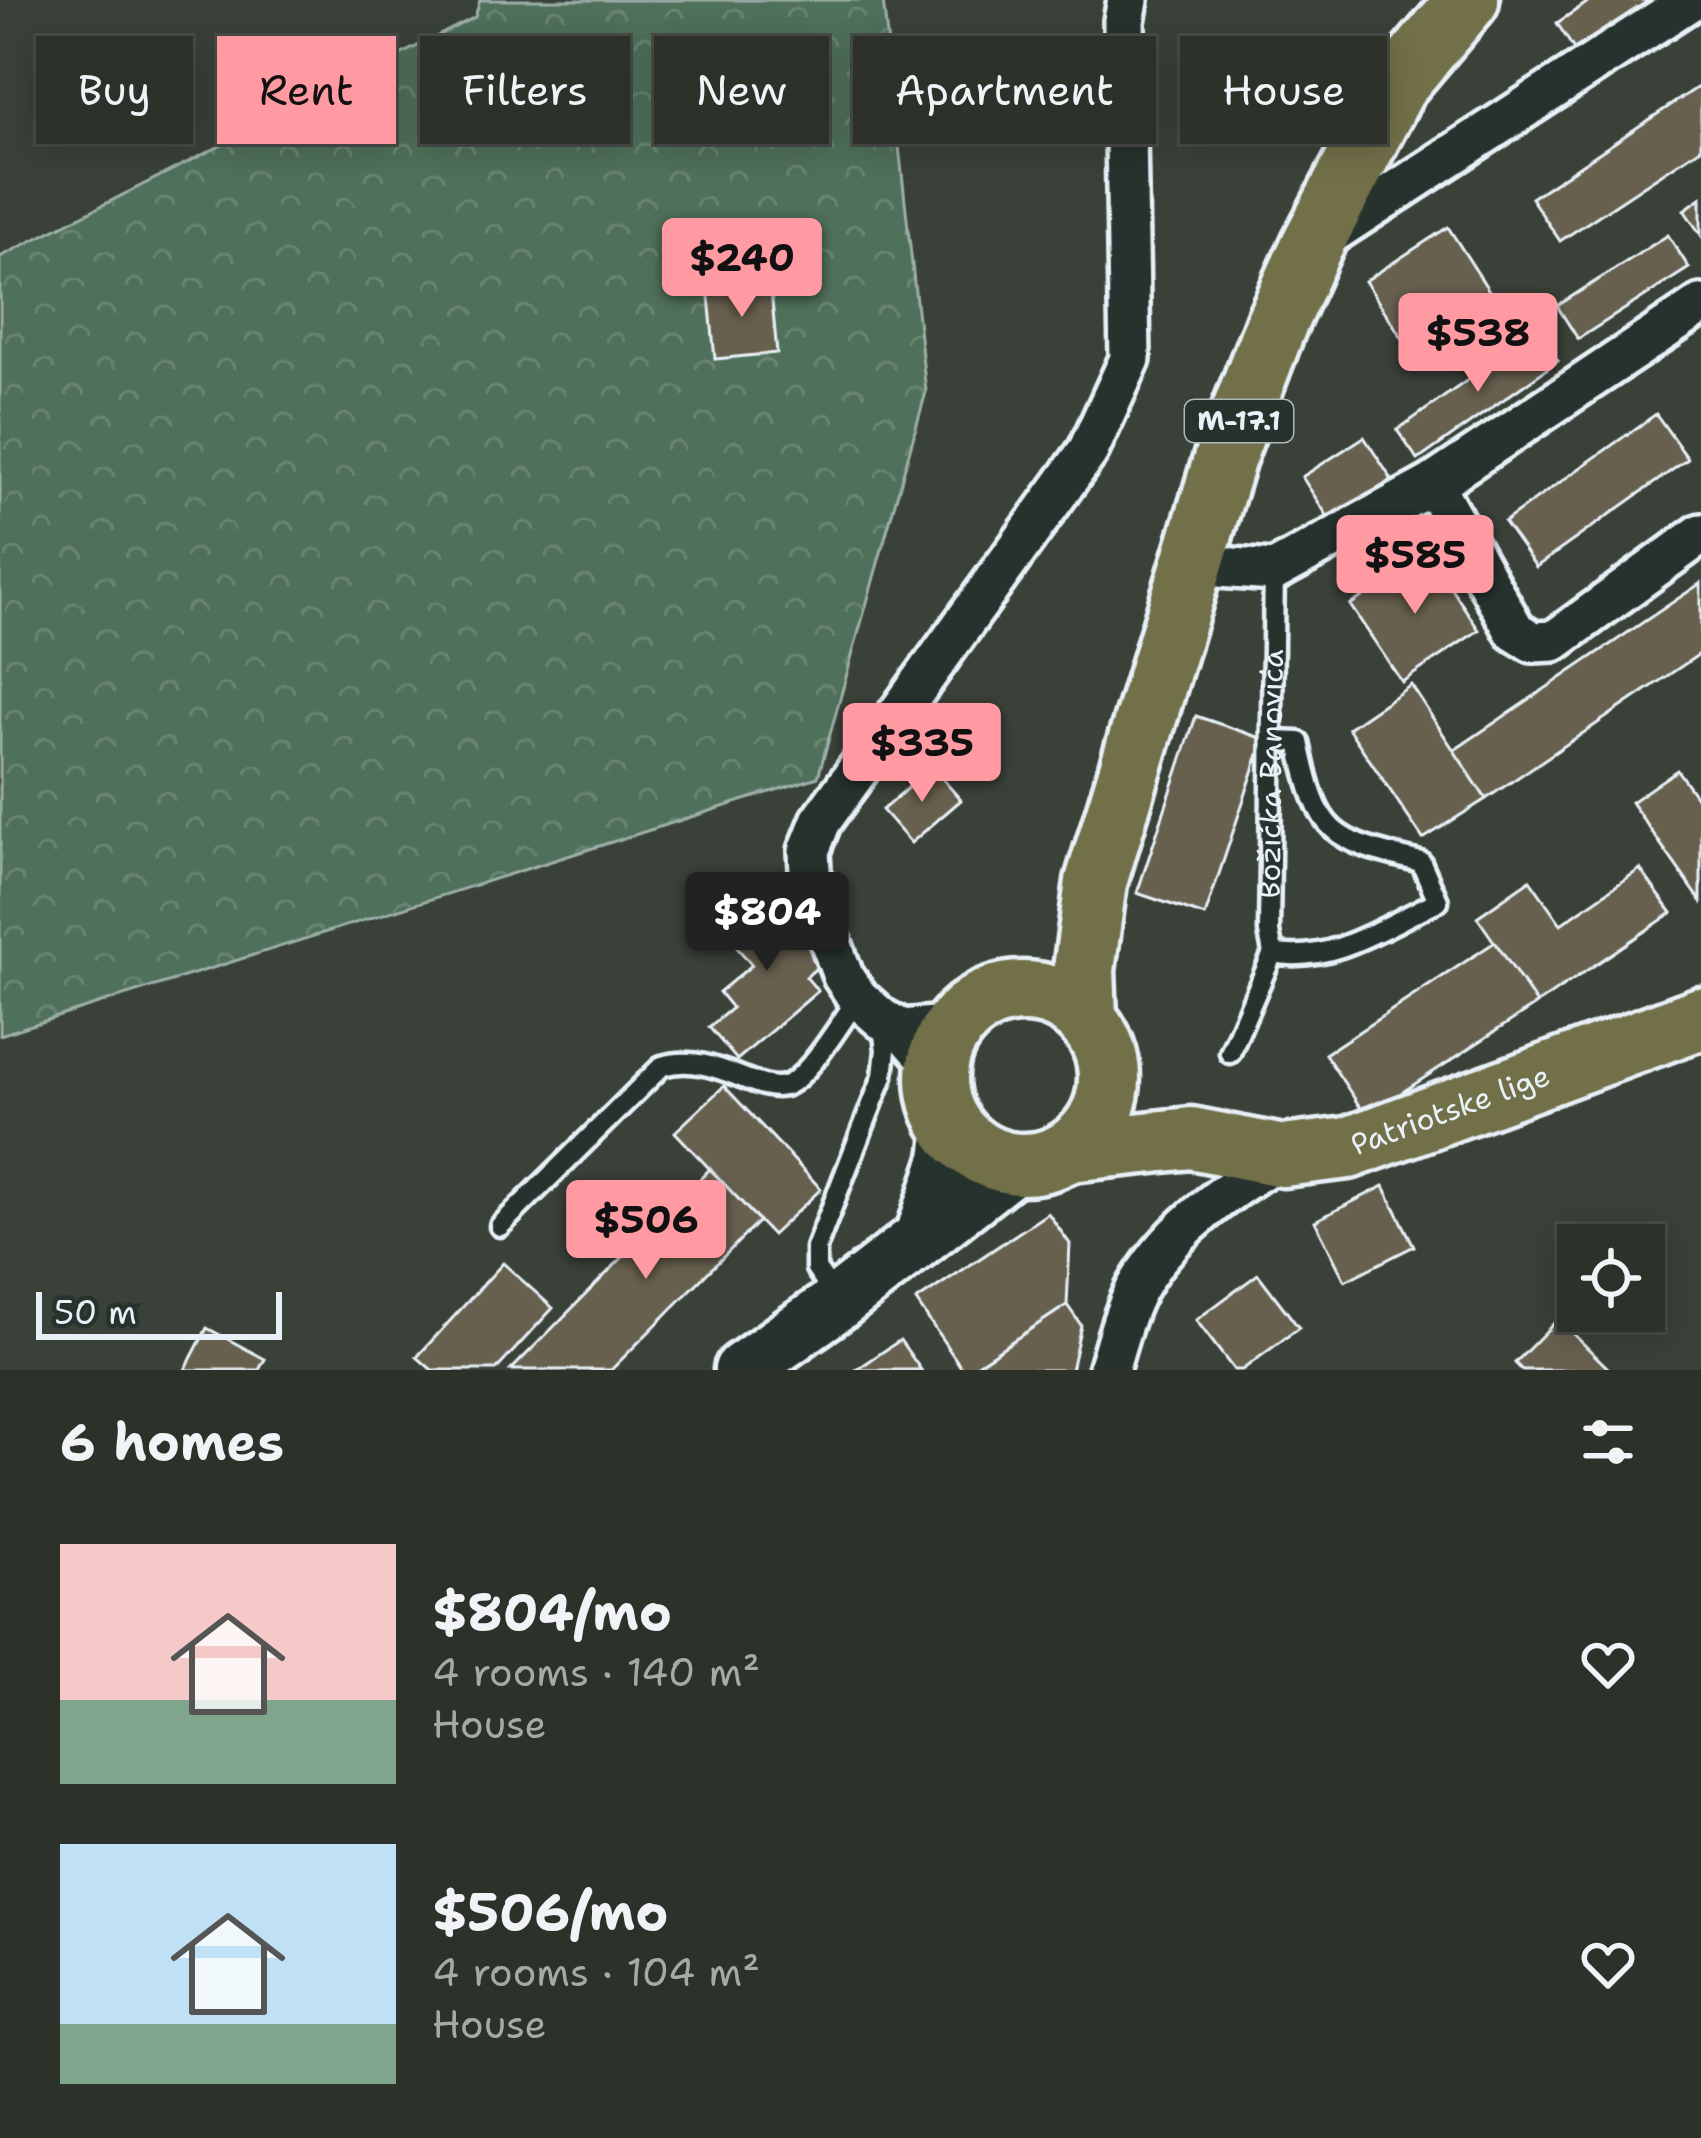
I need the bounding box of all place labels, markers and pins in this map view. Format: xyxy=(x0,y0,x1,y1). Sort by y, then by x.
pin: $240 xyxy=(671,218,813,320)
pin: $538 xyxy=(1407,293,1549,395)
pin: $585 xyxy=(1344,515,1486,617)
pin: $335 xyxy=(851,703,993,805)
pin: $804 xyxy=(696,872,838,974)
pin: $506 xyxy=(575,1180,717,1282)

